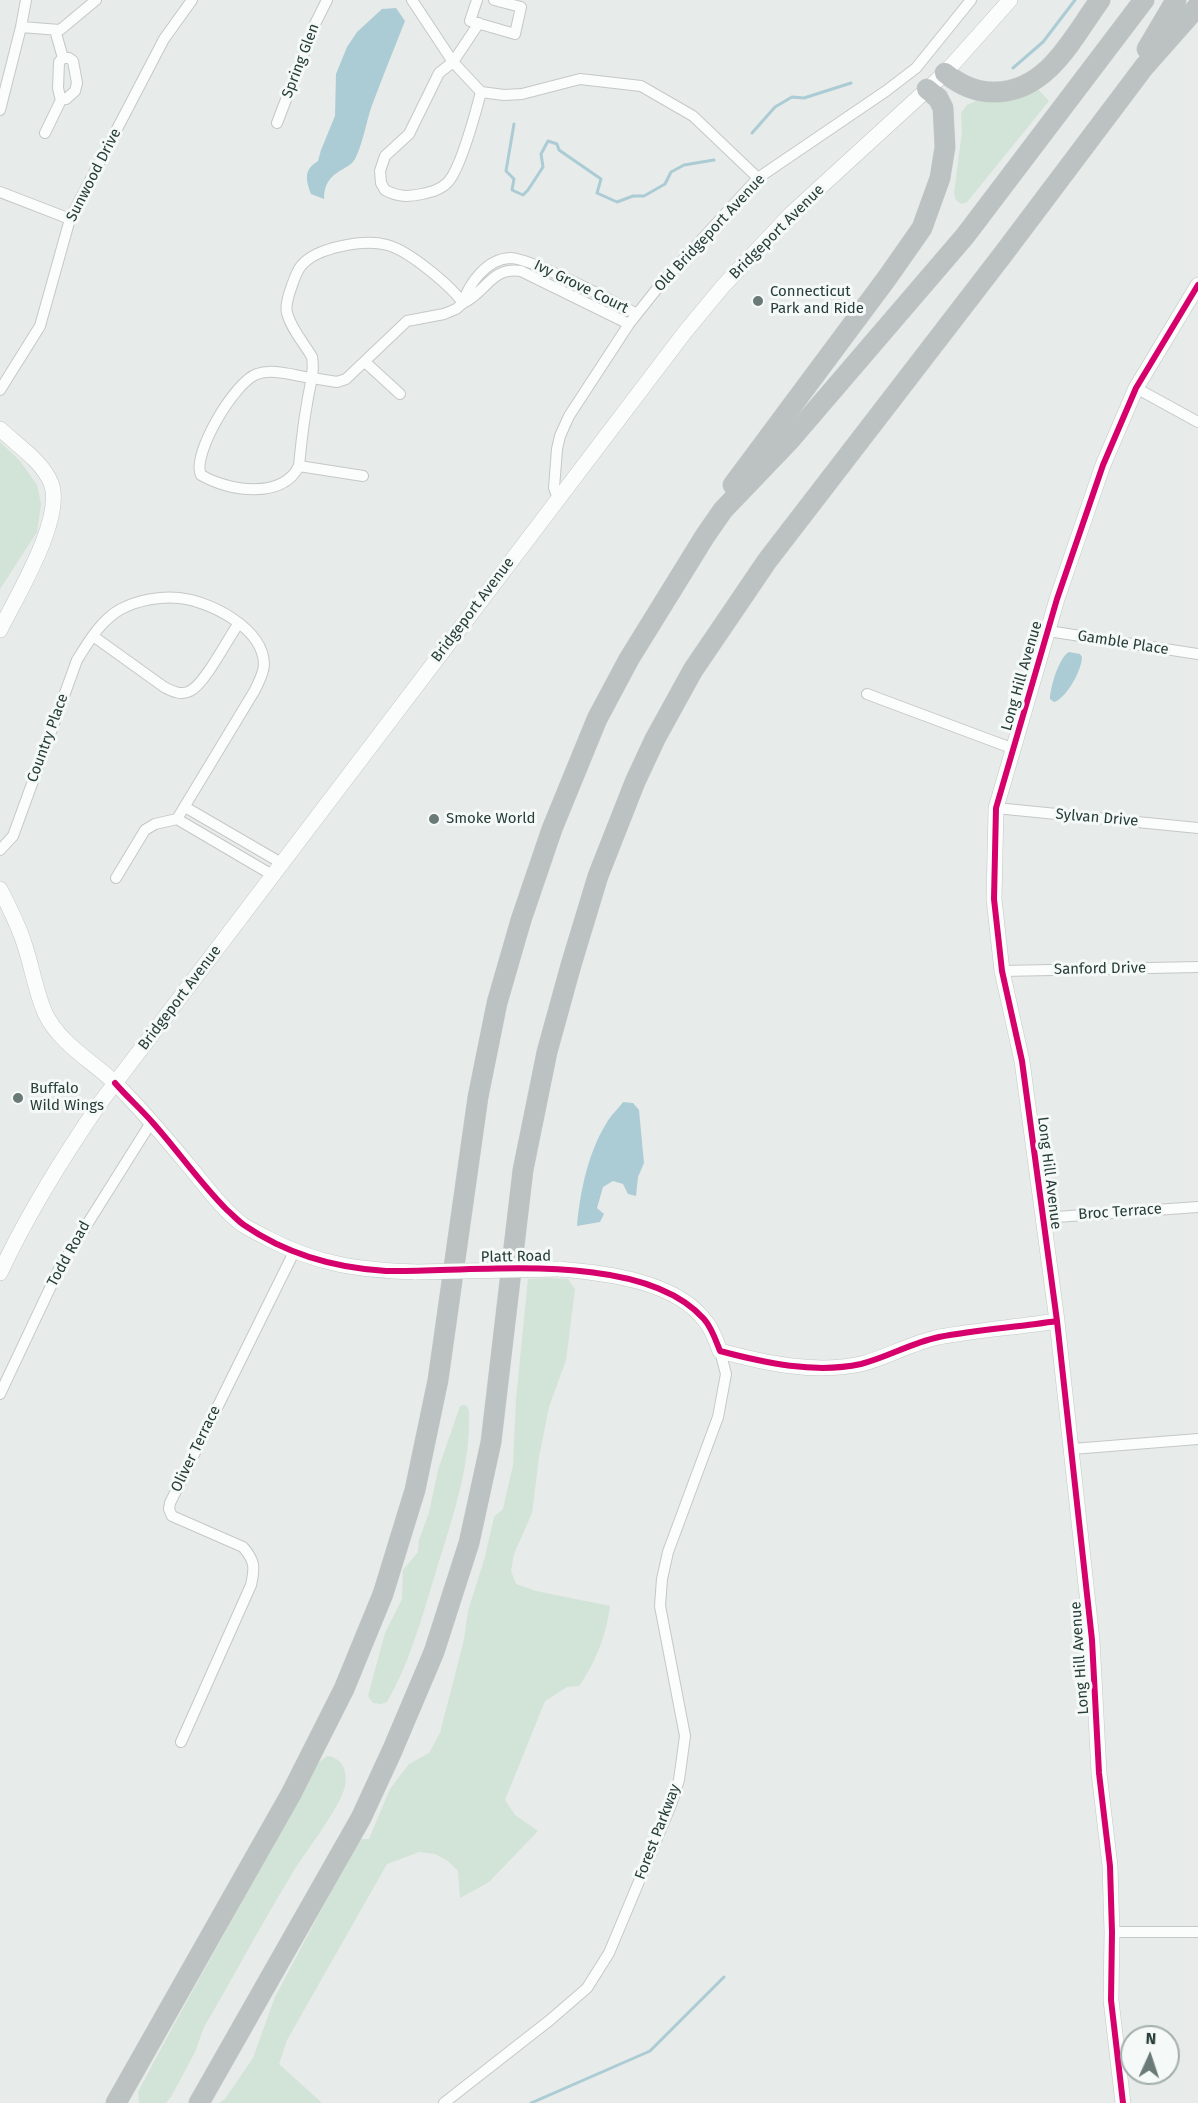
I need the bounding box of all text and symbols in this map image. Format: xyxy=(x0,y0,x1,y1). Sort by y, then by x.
street label: Spring Glen xyxy=(279,21,323,101)
street label: Sunwood Drive xyxy=(63,125,125,225)
street label: Old Bridgeport Avenue xyxy=(651,171,769,295)
street label: Bridgeport Avenue xyxy=(726,181,828,283)
street label: Ivy Grove Court xyxy=(531,256,631,318)
place label: Connecticut Park and Ride xyxy=(770,283,864,318)
marker: Connecticut Park and Ride xyxy=(751,294,765,308)
street label: Bridgeport Avenue xyxy=(428,554,518,666)
street label: Long Hill Avenue xyxy=(998,619,1046,733)
street label: Gamble Place xyxy=(1076,627,1170,659)
street label: Country Place xyxy=(24,691,72,785)
street label: Sylvan Drive xyxy=(1055,805,1139,831)
place label: Smoke World xyxy=(446,810,536,828)
marker: Smoke World xyxy=(427,812,441,826)
street label: Bridgeport Avenue xyxy=(135,942,225,1054)
street label: Sanford Drive xyxy=(1054,959,1146,979)
place label: Buffalo Wild Wings xyxy=(30,1080,104,1115)
marker: Buffalo Wild Wings xyxy=(11,1091,25,1105)
street label: Long Hill Avenue xyxy=(1033,1116,1065,1230)
street label: Broc Terrace xyxy=(1078,1200,1162,1224)
street label: Todd Road xyxy=(44,1218,94,1290)
street label: Platt Road xyxy=(481,1247,551,1267)
street label: Oliver Terrace xyxy=(167,1403,225,1495)
street label: Long Hill Avenue xyxy=(1067,1601,1093,1715)
street label: Forest Parkway xyxy=(632,1782,684,1882)
north arrow xyxy=(1120,2025,1180,2085)
text: N xyxy=(1145,2029,1157,2048)

